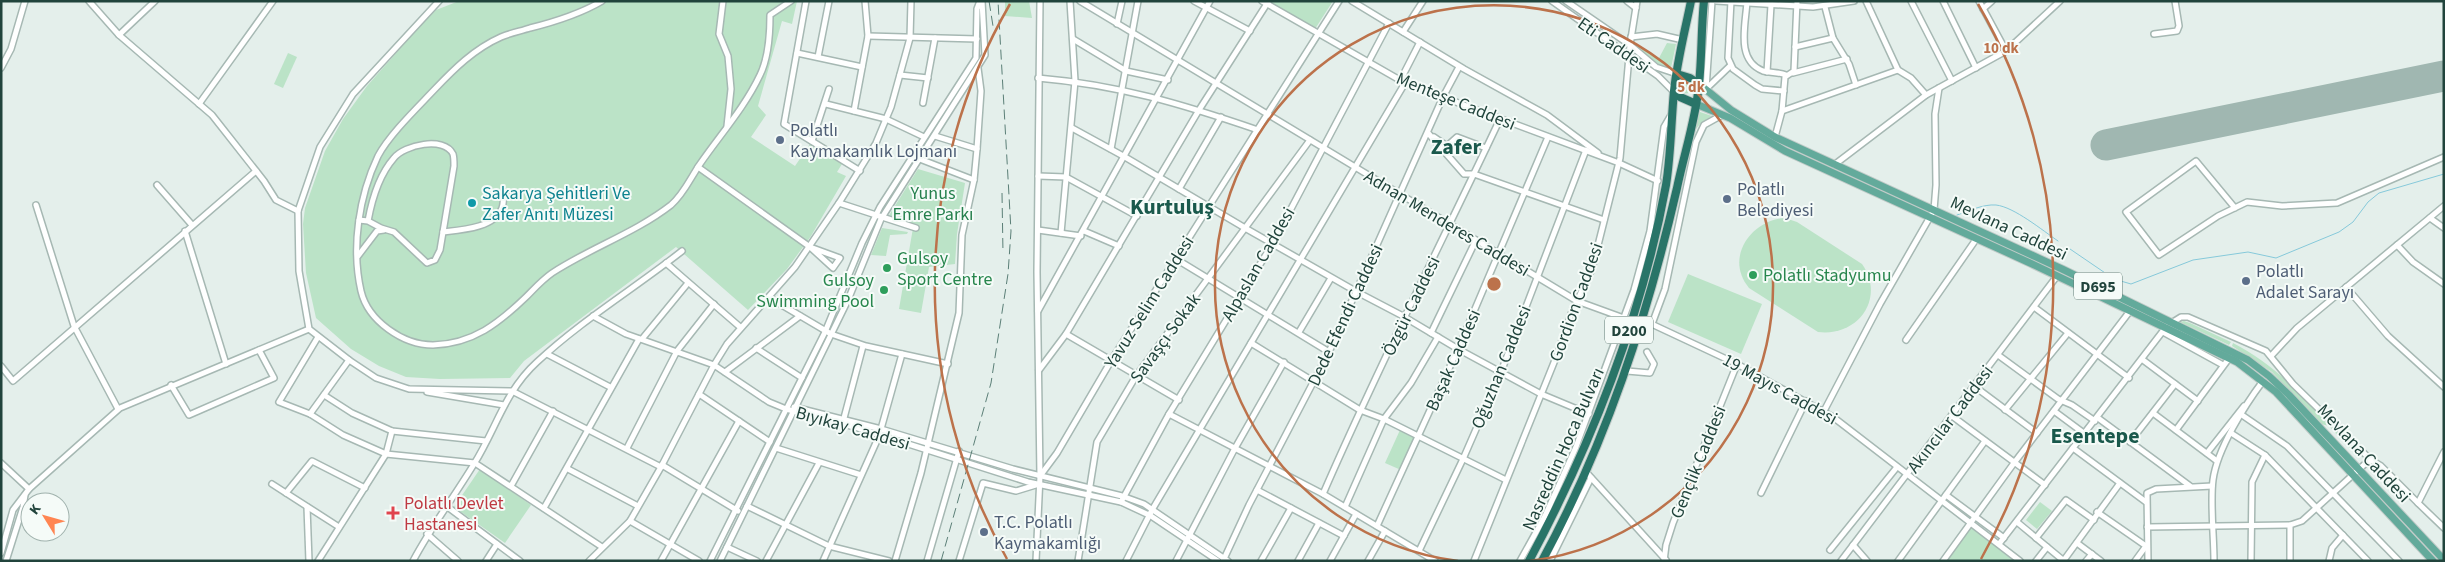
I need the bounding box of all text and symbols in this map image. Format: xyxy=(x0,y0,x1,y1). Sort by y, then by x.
street label: Eti Caddesi xyxy=(1572,11,1655,80)
text: 10 dk xyxy=(1983,38,2020,59)
street label: Menteşe Caddesi xyxy=(1392,66,1519,137)
text: 5 dk xyxy=(1677,77,1706,98)
place label: Polatlı Kaymakamlık Lojmanı xyxy=(790,118,957,164)
district label: Zafer xyxy=(1431,131,1482,163)
marker: Polatlı Kaymakamlık Lojmanı xyxy=(774,134,786,146)
street label: Adnan Menderes Caddesi xyxy=(1359,164,1534,283)
place label: Polatlı Belediyesi xyxy=(1737,177,1814,223)
place label: Sakarya Şehitleri Ve Zafer Anıtı Müzesi xyxy=(482,181,631,227)
park label: Yunus Emre Parkı xyxy=(892,181,974,227)
street label: Mevlana Caddesi xyxy=(1946,190,2072,267)
district label: Kurtuluş xyxy=(1130,191,1214,223)
marker: Polatlı Belediyesi xyxy=(1721,193,1733,205)
marker: Sakarya Şehitleri Ve Zafer Anıtı Müzesi xyxy=(466,197,478,209)
street label: Alpaslan Caddesi xyxy=(1216,203,1301,326)
street label: Yavuz Selim Caddesi xyxy=(1098,231,1200,374)
street label: Gordion Caddesi xyxy=(1543,239,1610,365)
street label: Dede Efendi Caddesi xyxy=(1302,240,1389,390)
place label: Gulsoy Sport Centre xyxy=(897,246,992,292)
street label: Özgür Caddesi xyxy=(1376,252,1446,360)
place label: Polatlı Adalet Sarayı xyxy=(2256,259,2354,305)
marker: Gulsoy Sport Centre xyxy=(881,262,893,274)
place label: Polatlı Stadyumu xyxy=(1763,263,1892,288)
place label: Gulsoy Swimming Pool xyxy=(756,268,875,314)
marker: Polatlı Stadyumu xyxy=(1747,269,1759,281)
road number: D695 xyxy=(2074,272,2122,300)
centre of rings xyxy=(1485,275,1503,293)
marker: Polatlı Adalet Sarayı xyxy=(2240,275,2252,287)
marker: Gulsoy Swimming Pool xyxy=(878,284,890,296)
street label: Savaşçı Sokak xyxy=(1124,288,1207,388)
street label: Oğuzhan Caddesi xyxy=(1465,302,1538,433)
street label: Başak Caddesi xyxy=(1420,305,1487,415)
road number: D200 xyxy=(1605,316,1653,344)
street label: 19 Mayıs Caddesi xyxy=(1718,348,1842,431)
street label: Akıncılar Caddesi xyxy=(1901,360,1999,478)
street label: Nasreddin Hoca Bulvarı xyxy=(1516,364,1611,535)
street label: Mevlana Caddesi xyxy=(2311,398,2416,508)
street label: Bıyıkay Caddesi xyxy=(793,400,913,457)
street label: Gençlik Caddesi xyxy=(1664,402,1733,522)
district label: Esentepe xyxy=(2050,420,2140,452)
place label: Polatlı Devlet Hastanesi xyxy=(404,491,504,537)
north arrow xyxy=(20,492,70,542)
text: K xyxy=(25,500,46,519)
marker: Polatlı Devlet Hastanesi xyxy=(386,506,400,520)
place label: T.C. Polatlı Kaymakamlığı xyxy=(994,510,1101,556)
marker: T.C. Polatlı Kaymakamlığı xyxy=(978,526,990,538)

